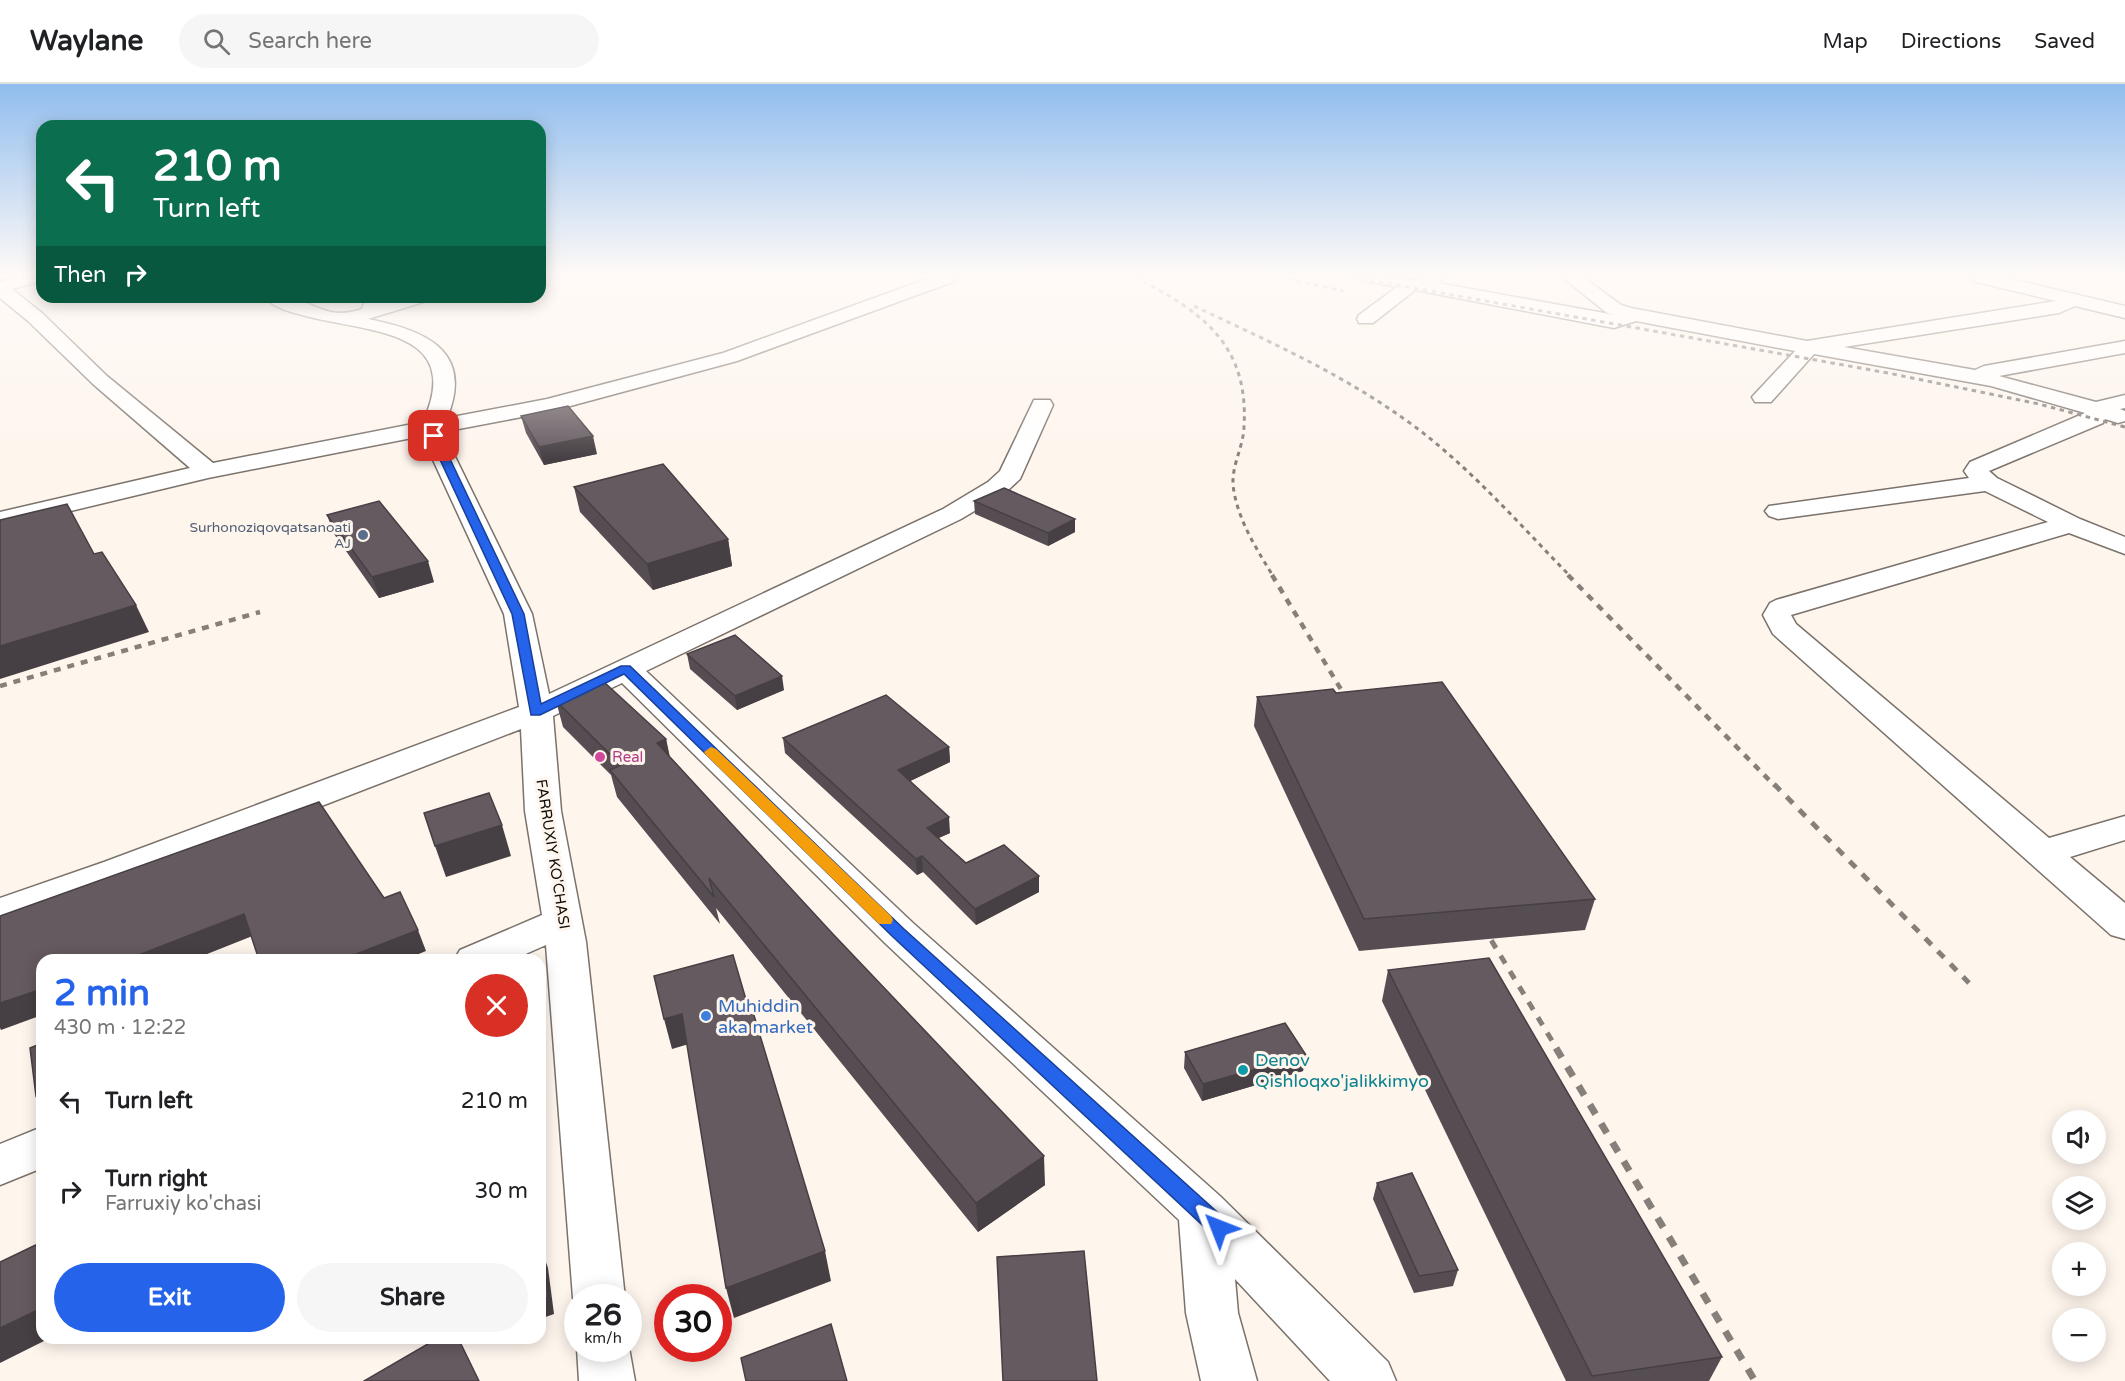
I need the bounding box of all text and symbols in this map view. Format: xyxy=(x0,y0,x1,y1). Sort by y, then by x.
search box xyxy=(179,14,599,68)
text: Waylane xyxy=(30,24,143,58)
icon: search xyxy=(200,25,233,58)
text: Search here xyxy=(248,28,372,54)
text: Map xyxy=(1822,29,1868,54)
text: Directions xyxy=(1901,29,2001,54)
text: Saved xyxy=(2034,29,2095,54)
text: 210 m xyxy=(153,141,282,192)
icon: left xyxy=(54,144,132,222)
text: Turn left xyxy=(153,192,260,225)
icon: right xyxy=(119,258,152,291)
text: Then xyxy=(54,262,107,288)
pin xyxy=(408,410,459,461)
icon: arrive xyxy=(417,419,450,452)
place label: Surhonoziqovqatsanoati AJ xyxy=(189,519,351,552)
marker: Surhonoziqovqatsanoati AJ xyxy=(356,528,370,542)
place label: Real xyxy=(612,748,643,766)
marker: Real xyxy=(593,750,607,764)
street label: FARRUXIY KO'CHASI xyxy=(532,778,574,930)
text: 2 min xyxy=(54,972,150,1015)
button: close xyxy=(465,974,528,1037)
place label: Muhiddin aka market xyxy=(718,995,813,1038)
marker: Muhiddin aka market xyxy=(699,1009,713,1023)
text: 430 m · 12:22 xyxy=(54,1016,186,1040)
place label: Denov Qishloqxo'jalikkimyo xyxy=(1255,1049,1429,1092)
marker: Denov Qishloqxo'jalikkimyo xyxy=(1236,1063,1250,1077)
icon: left xyxy=(54,1085,87,1118)
text: Turn left xyxy=(105,1088,193,1114)
text: 210 m xyxy=(461,1088,528,1114)
map controls xyxy=(2052,1110,2106,1362)
button: sound xyxy=(2052,1110,2106,1164)
text: Turn right xyxy=(105,1166,207,1192)
icon: right xyxy=(54,1175,87,1208)
button: layers xyxy=(2052,1176,2106,1230)
text: 30 m xyxy=(474,1178,528,1204)
text: Farruxiy ko'chasi xyxy=(105,1192,262,1216)
position arrow xyxy=(1187,1196,1251,1260)
button: + xyxy=(2052,1242,2106,1296)
button: Exit xyxy=(54,1263,285,1332)
button: Share xyxy=(297,1263,528,1332)
speed limit sign: 30 xyxy=(654,1284,732,1362)
text: 26 xyxy=(584,1297,622,1334)
button: − xyxy=(2052,1308,2106,1362)
text: km/h xyxy=(584,1329,622,1347)

